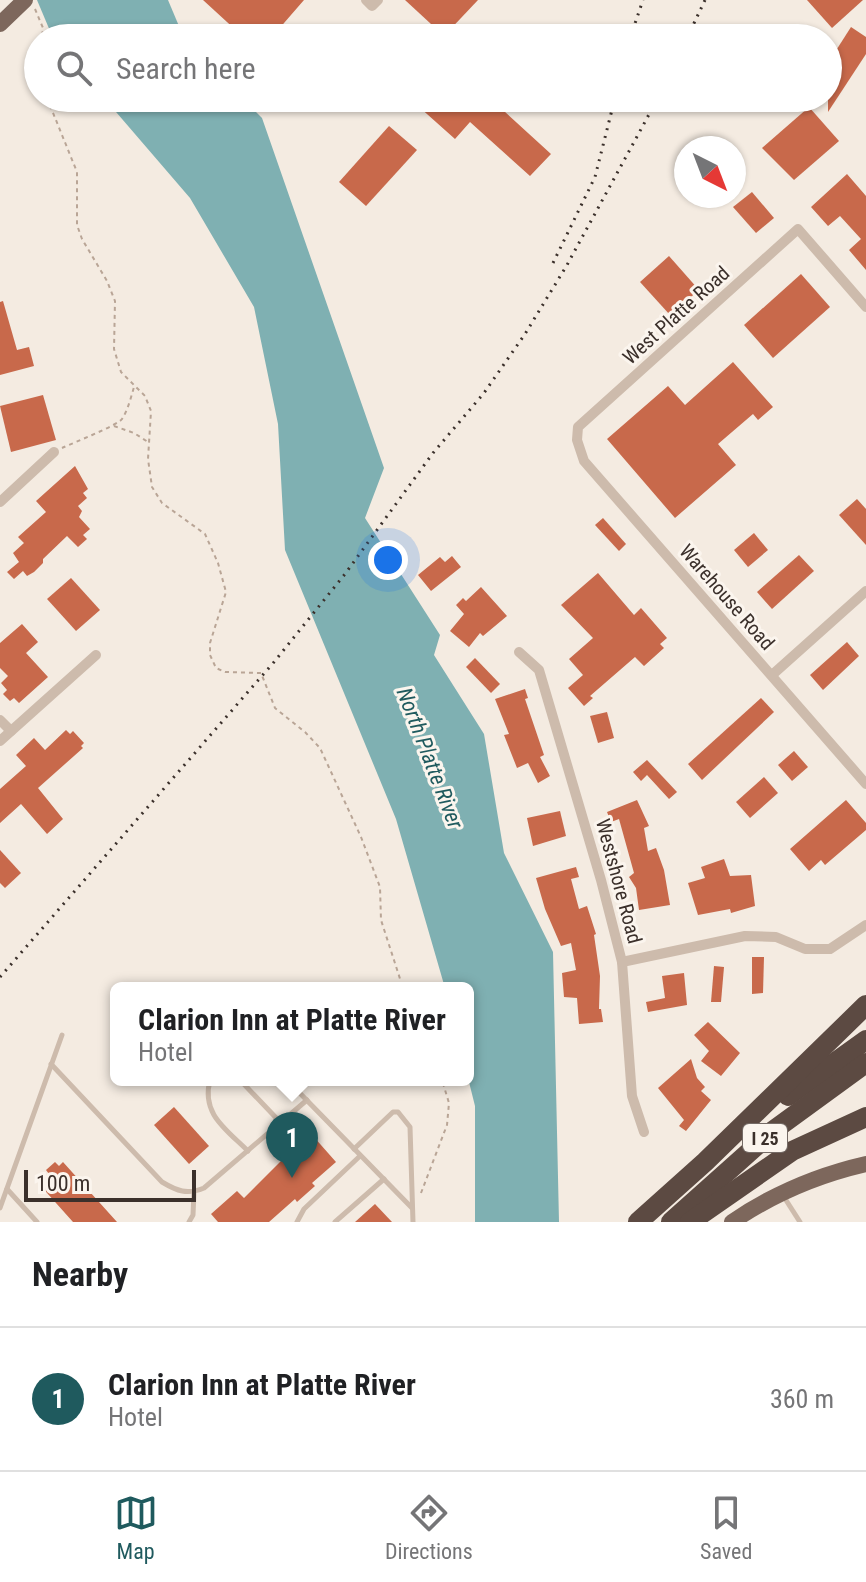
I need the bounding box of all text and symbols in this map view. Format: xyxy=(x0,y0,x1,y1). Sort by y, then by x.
search box xyxy=(24,24,842,112)
icon: search xyxy=(52,46,96,90)
text: Search here xyxy=(116,51,256,86)
north arrow xyxy=(674,136,746,208)
street label: West Platte Road xyxy=(618,261,734,369)
street label: Warehouse Road xyxy=(675,539,779,655)
your location xyxy=(368,540,408,580)
water label: North Platte River xyxy=(392,684,469,832)
street label: Westshore Road xyxy=(591,816,647,946)
popup xyxy=(110,982,474,1086)
text: Clarion Inn at Platte River xyxy=(138,1002,446,1037)
text: Hotel xyxy=(138,1037,193,1067)
pin: 1 xyxy=(266,1112,318,1178)
road number: I 25 xyxy=(743,1124,787,1152)
scale bar xyxy=(24,1166,196,1202)
text: 100 m xyxy=(36,1171,90,1196)
text: Nearby xyxy=(32,1254,128,1294)
text: Clarion Inn at Platte River xyxy=(108,1367,416,1402)
text: 1 xyxy=(51,1384,65,1414)
text: 360 m xyxy=(770,1384,834,1414)
text: Hotel xyxy=(108,1402,163,1432)
tab: Map xyxy=(114,1491,158,1564)
tab: Directions xyxy=(385,1491,473,1564)
tab: Saved xyxy=(700,1491,752,1564)

